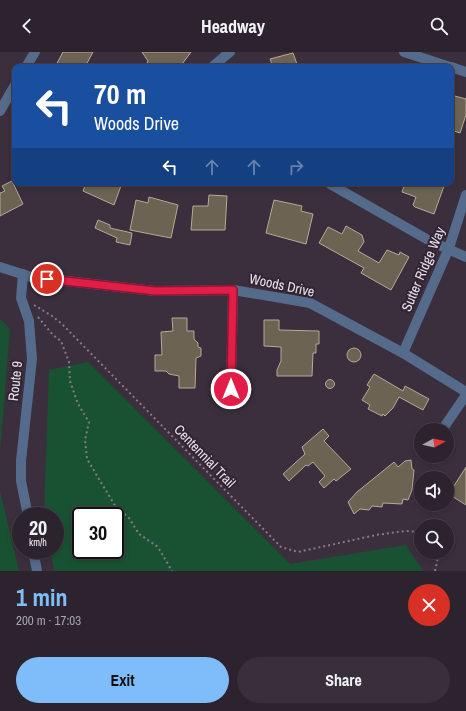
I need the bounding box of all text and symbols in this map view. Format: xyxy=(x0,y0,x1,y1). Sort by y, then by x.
text: Headway xyxy=(201,14,265,39)
icon: back xyxy=(16,15,38,37)
icon: search xyxy=(428,15,450,37)
text: 70 m xyxy=(94,75,146,113)
icon: left xyxy=(28,80,80,132)
text: Woods Drive xyxy=(94,111,179,136)
icon: left xyxy=(159,156,181,178)
icon: ahead xyxy=(201,156,223,178)
icon: ahead xyxy=(243,156,265,178)
icon: right xyxy=(285,156,307,178)
street label: Sutter Ridge Way xyxy=(397,224,449,314)
pin xyxy=(30,262,64,296)
icon: arrive xyxy=(36,268,58,290)
street label: Woods Drive xyxy=(248,269,316,301)
street label: Route 9 xyxy=(4,360,26,402)
position arrow xyxy=(210,368,252,410)
street label: Centennial Trail xyxy=(170,421,240,491)
north arrow xyxy=(414,423,454,463)
map controls xyxy=(414,423,454,559)
button: sound xyxy=(414,471,454,511)
speed limit sign: 30 xyxy=(72,507,124,559)
text: 20 xyxy=(29,514,47,541)
button: search xyxy=(414,519,454,559)
text: km/h xyxy=(29,536,47,549)
text: 1 min xyxy=(16,581,67,613)
button: close xyxy=(408,584,450,626)
text: 200 m · 17:03 xyxy=(16,612,81,629)
button: Exit xyxy=(16,657,229,703)
button: Share xyxy=(237,657,450,703)

